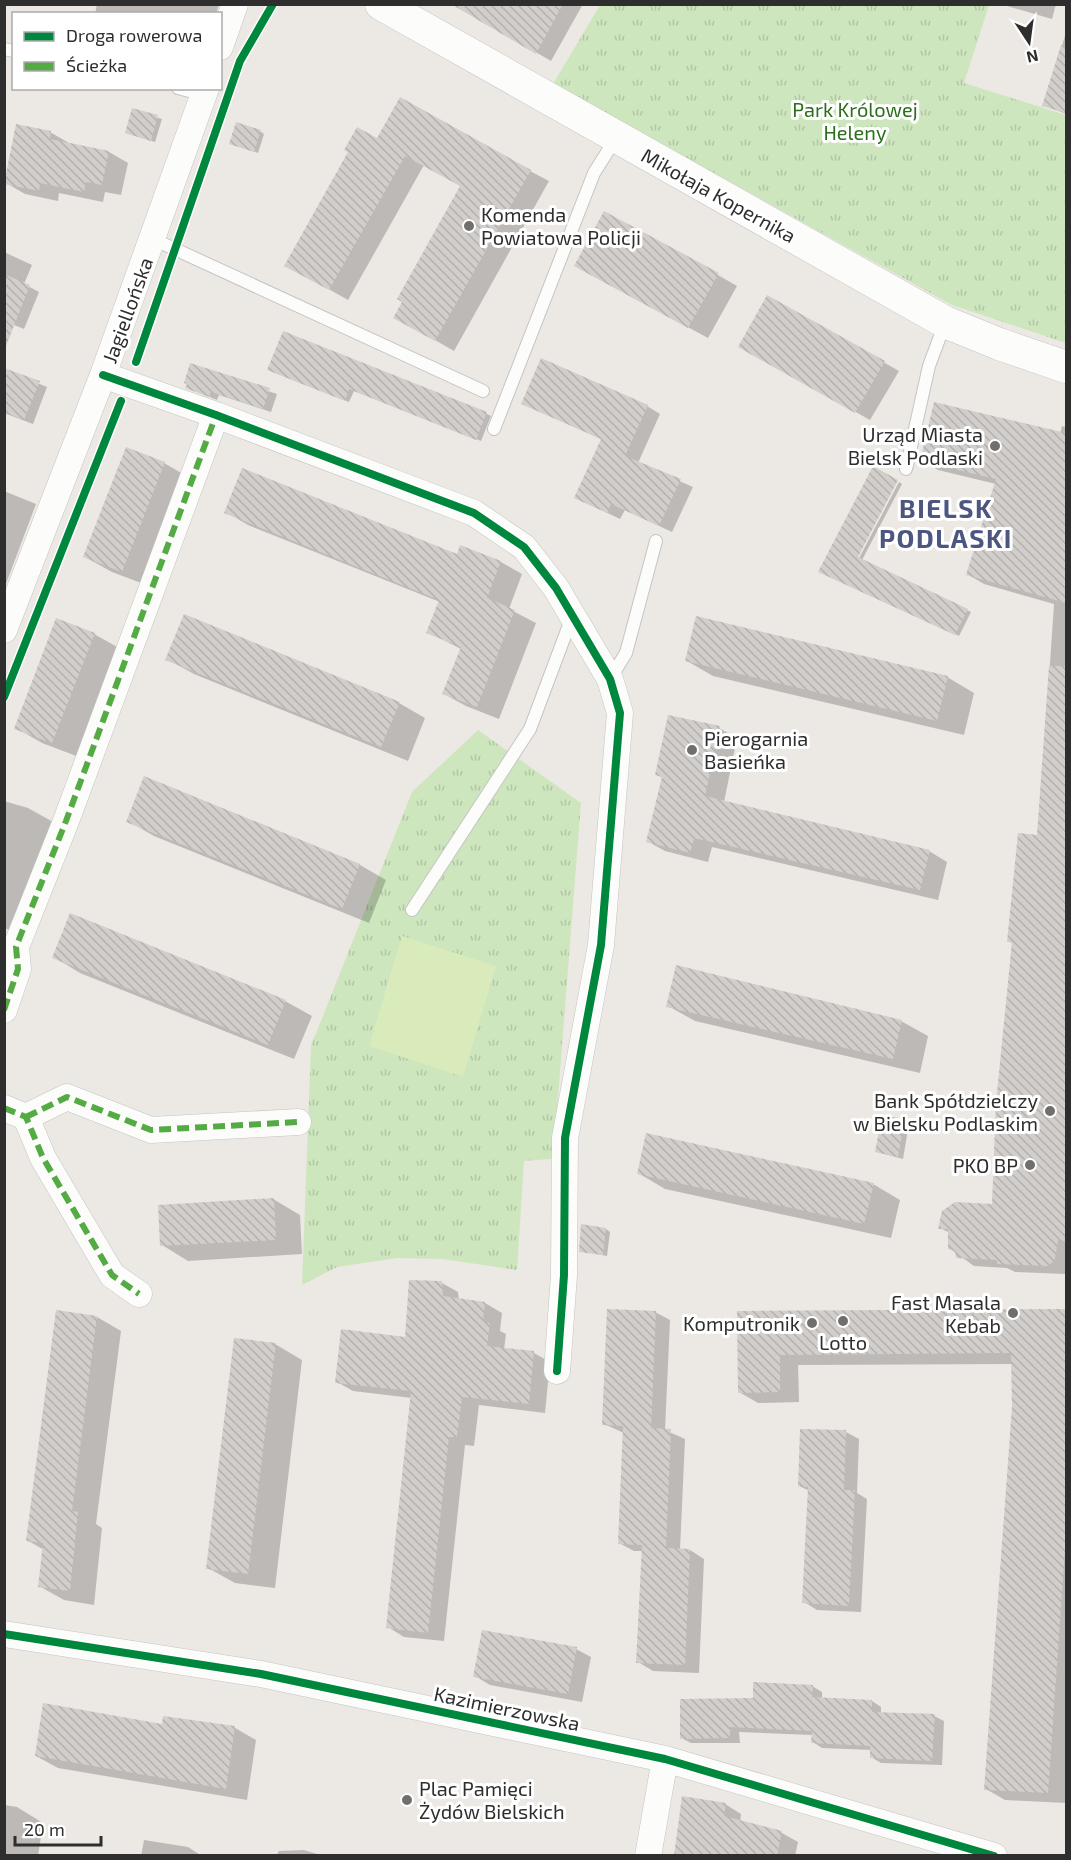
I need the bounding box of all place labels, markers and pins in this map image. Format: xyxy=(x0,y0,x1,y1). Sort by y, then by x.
place label: Komenda Powiatowa Policji xyxy=(481,202,641,249)
marker: Komenda Powiatowa Policji xyxy=(462,219,476,233)
place label: Urząd Miasta Bielsk Podlaski xyxy=(848,422,983,469)
marker: Urząd Miasta Bielsk Podlaski xyxy=(988,439,1002,453)
place label: Pierogarnia Basieńka xyxy=(704,726,808,773)
marker: Pierogarnia Basieńka xyxy=(685,743,699,757)
place label: Bank Spółdzielczy w Bielsku Podlaskim xyxy=(853,1088,1038,1135)
marker: Bank Spółdzielczy w Bielsku Podlaskim xyxy=(1043,1104,1057,1118)
place label: PKO BP xyxy=(953,1153,1018,1177)
marker: PKO BP xyxy=(1023,1158,1037,1172)
place label: Fast Masala Kebab xyxy=(891,1290,1001,1337)
marker: Fast Masala Kebab xyxy=(1006,1306,1020,1320)
place label: Komputronik xyxy=(683,1311,800,1335)
marker: Lotto xyxy=(836,1314,850,1328)
marker: Komputronik xyxy=(805,1316,819,1330)
place label: Lotto xyxy=(819,1330,867,1354)
place label: Plac Pamięci Żydów Bielskich xyxy=(419,1776,565,1823)
marker: Plac Pamięci Żydów Bielskich xyxy=(400,1793,414,1807)

